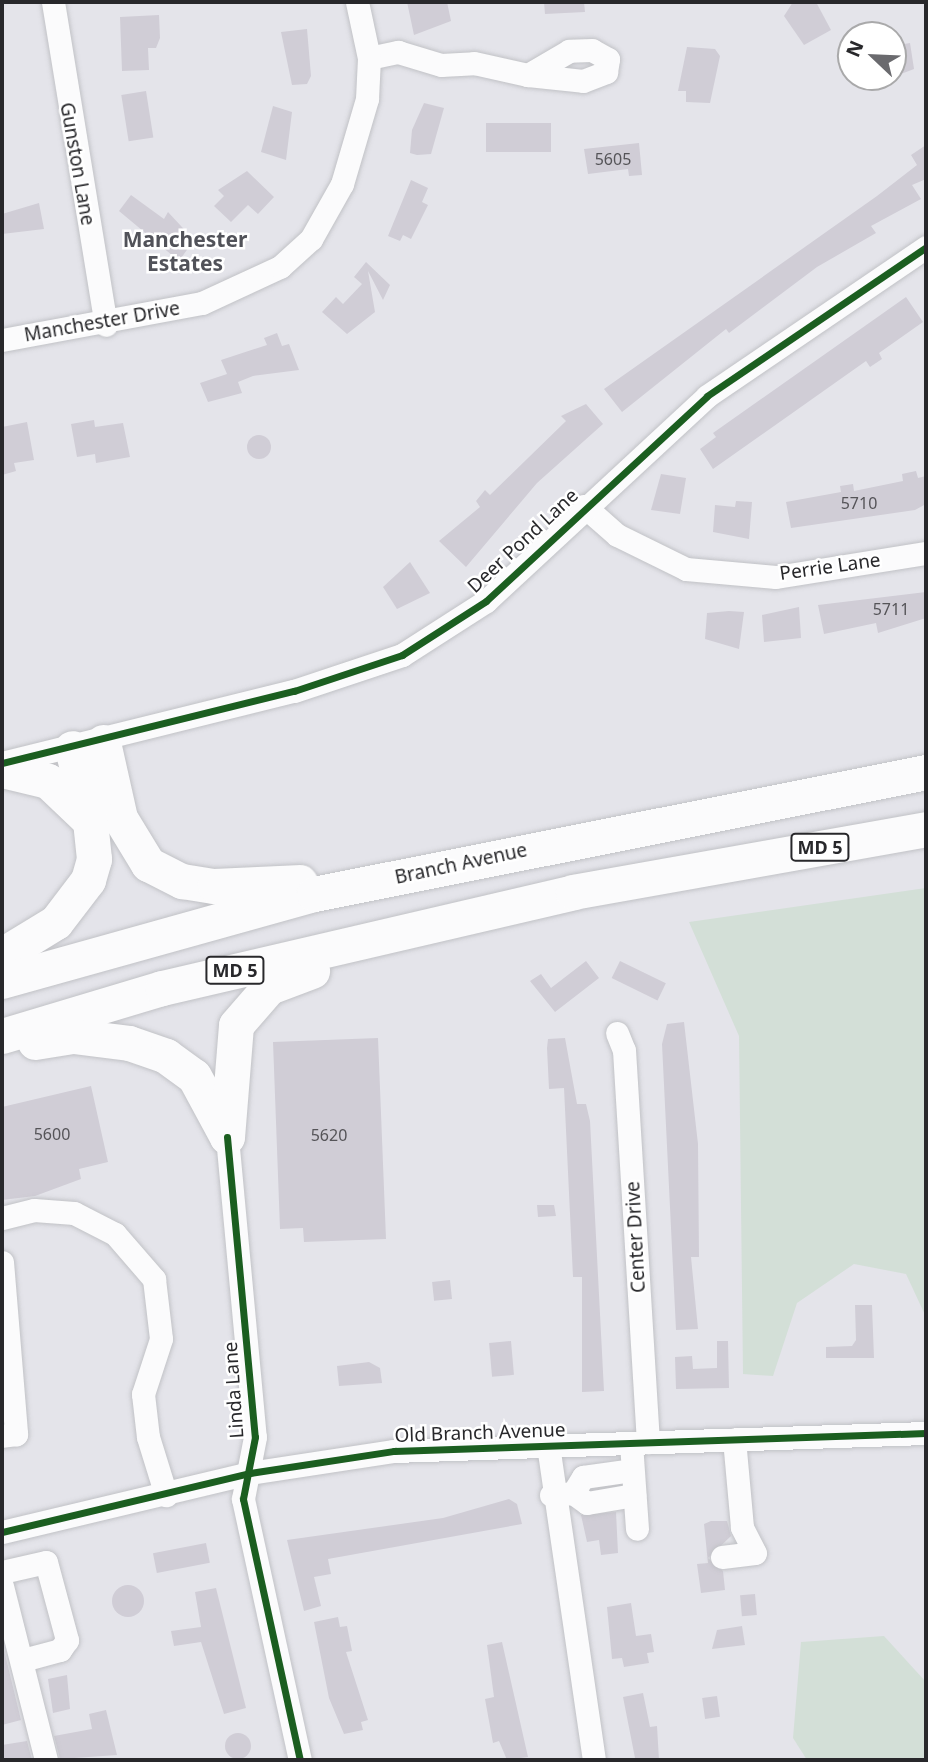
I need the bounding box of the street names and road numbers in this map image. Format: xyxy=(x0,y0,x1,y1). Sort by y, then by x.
street label: Gunston Lane xyxy=(55,101,99,227)
street label: Manchester Drive xyxy=(22,297,182,347)
street label: Deer Pond Lane xyxy=(463,484,583,598)
street label: Perrie Lane xyxy=(778,549,882,585)
road number: MD 5 xyxy=(790,832,850,862)
street label: Branch Avenue xyxy=(393,839,529,889)
road number: MD 5 xyxy=(205,956,265,985)
street label: Center Drive xyxy=(622,1181,650,1293)
street label: Linda Lane xyxy=(219,1341,249,1439)
street label: Old Branch Avenue xyxy=(394,1419,566,1447)

